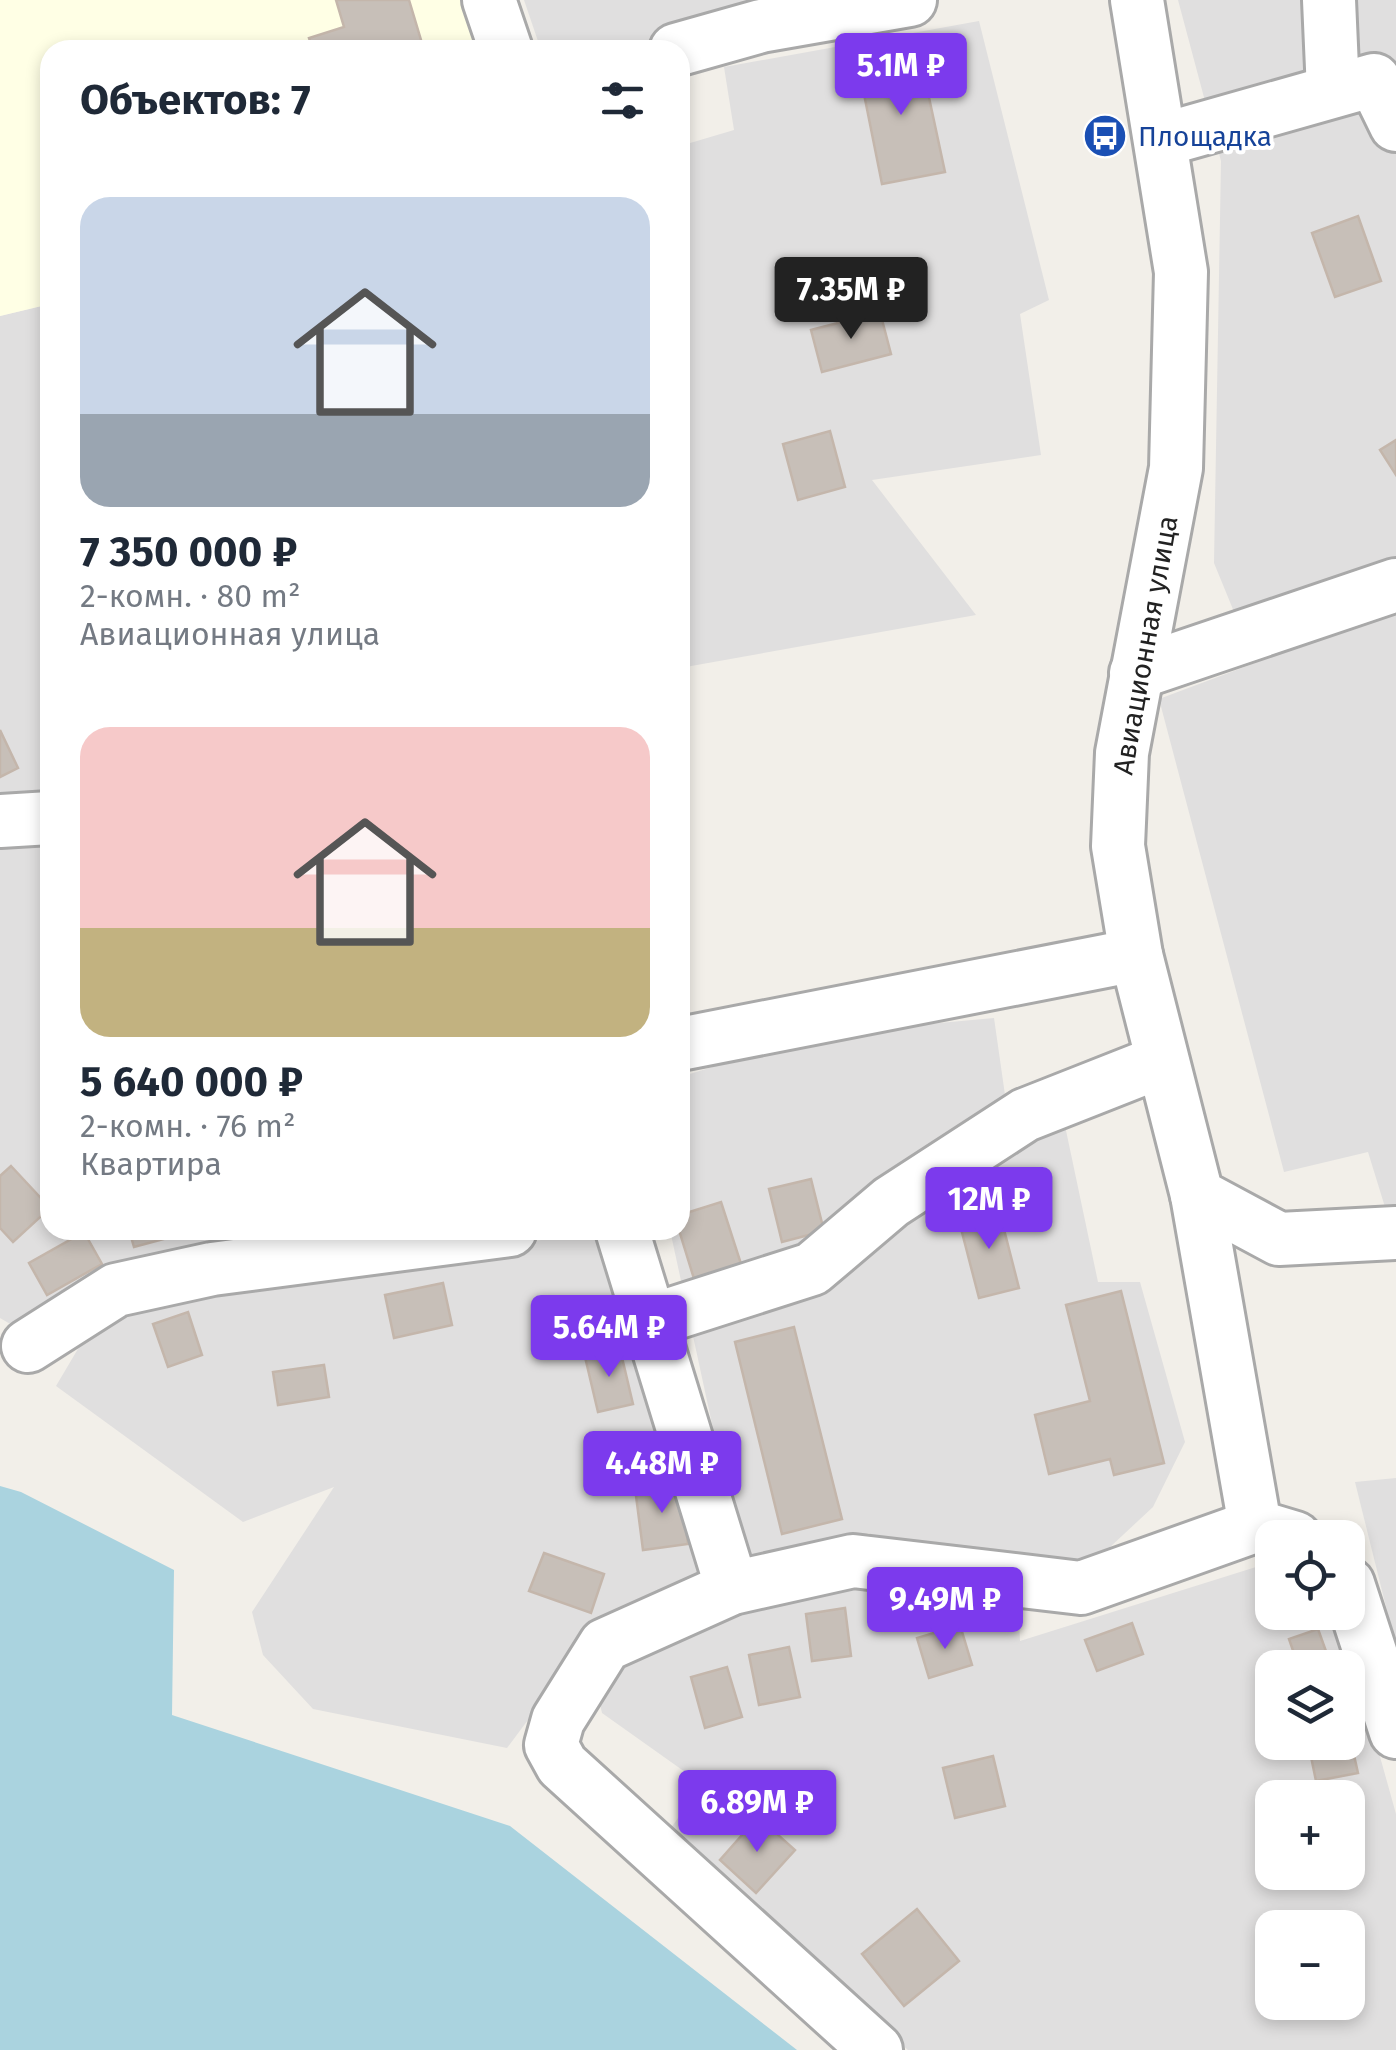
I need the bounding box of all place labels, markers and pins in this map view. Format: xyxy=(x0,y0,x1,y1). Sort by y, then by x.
pin: 5.1M ₽ xyxy=(820,33,982,118)
bus stop icon: Площадка xyxy=(1082,113,1128,159)
place label: Площадка xyxy=(1138,120,1272,153)
pin: 7.35M ₽ xyxy=(759,257,943,342)
pin: 12M ₽ xyxy=(919,1167,1059,1252)
pin: 5.64M ₽ xyxy=(517,1295,701,1380)
pin: 4.48M ₽ xyxy=(570,1431,754,1516)
pin: 9.49M ₽ xyxy=(853,1567,1037,1652)
pin: 6.89M ₽ xyxy=(665,1770,849,1855)

